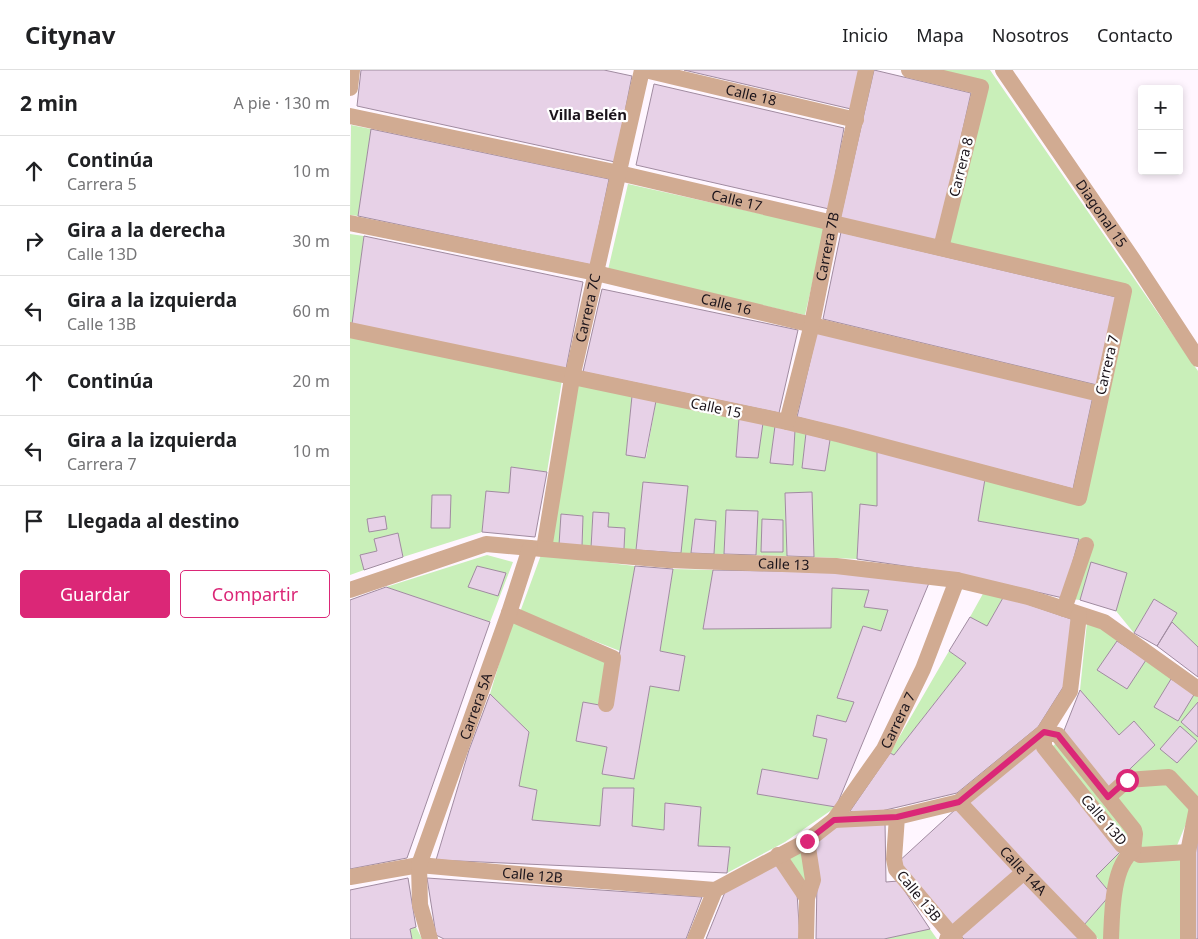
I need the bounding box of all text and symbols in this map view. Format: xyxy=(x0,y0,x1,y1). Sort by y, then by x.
text: Citynav xyxy=(25,18,115,51)
text: Inicio xyxy=(842,23,888,47)
text: Mapa xyxy=(916,23,964,47)
text: Nosotros xyxy=(992,23,1069,47)
text: Contacto xyxy=(1097,23,1173,47)
street label: Calle 18 xyxy=(724,79,778,110)
map controls xyxy=(1138,85,1183,175)
button: + xyxy=(1138,85,1183,130)
text: 2 min xyxy=(20,89,78,117)
text: A pie · 130 m xyxy=(233,92,330,114)
district label: Villa Belén xyxy=(549,104,627,124)
button: − xyxy=(1138,130,1183,175)
street label: Carrera 8 xyxy=(944,135,977,199)
text: Continúa xyxy=(67,147,153,173)
icon: ahead xyxy=(20,157,48,185)
text: 10 m xyxy=(293,160,330,182)
text: Carrera 5 xyxy=(67,173,137,195)
street label: Diagonal 15 xyxy=(1072,175,1132,251)
street label: Calle 17 xyxy=(710,185,764,215)
street label: Carrera 7B xyxy=(811,210,843,283)
text: Gira a la derecha xyxy=(67,217,226,243)
icon: right xyxy=(20,227,48,255)
text: 30 m xyxy=(293,230,330,252)
text: Calle 13D xyxy=(67,243,138,265)
street label: Carrera 7C xyxy=(570,272,604,344)
text: Gira a la izquierda xyxy=(67,287,237,313)
street label: Calle 16 xyxy=(699,289,754,319)
icon: left xyxy=(20,297,48,325)
text: 60 m xyxy=(293,300,330,322)
text: Calle 13B xyxy=(67,313,136,335)
street label: Carrera 7 xyxy=(1090,333,1123,397)
icon: ahead xyxy=(20,367,48,395)
text: Continúa xyxy=(67,368,153,394)
text: 20 m xyxy=(293,370,330,392)
street label: Calle 15 xyxy=(689,393,743,422)
text: Gira a la izquierda xyxy=(67,427,237,453)
icon: left xyxy=(20,437,48,465)
text: 10 m xyxy=(293,440,330,462)
text: Carrera 7 xyxy=(67,453,137,475)
icon: arrive xyxy=(20,507,48,535)
text: Llegada al destino xyxy=(67,508,239,534)
street label: Calle 13 xyxy=(758,553,810,574)
button: Guardar xyxy=(20,570,170,618)
button: Compartir xyxy=(180,570,330,618)
street label: Carrera 5A xyxy=(455,670,496,742)
street label: Carrera 7 xyxy=(876,689,919,752)
route start xyxy=(1116,769,1139,792)
street label: Calle 13D xyxy=(1077,790,1132,849)
route end xyxy=(796,830,819,853)
street label: Calle 14A xyxy=(996,842,1051,899)
street label: Calle 12B xyxy=(501,863,564,887)
street label: Calle 13B xyxy=(893,866,946,925)

